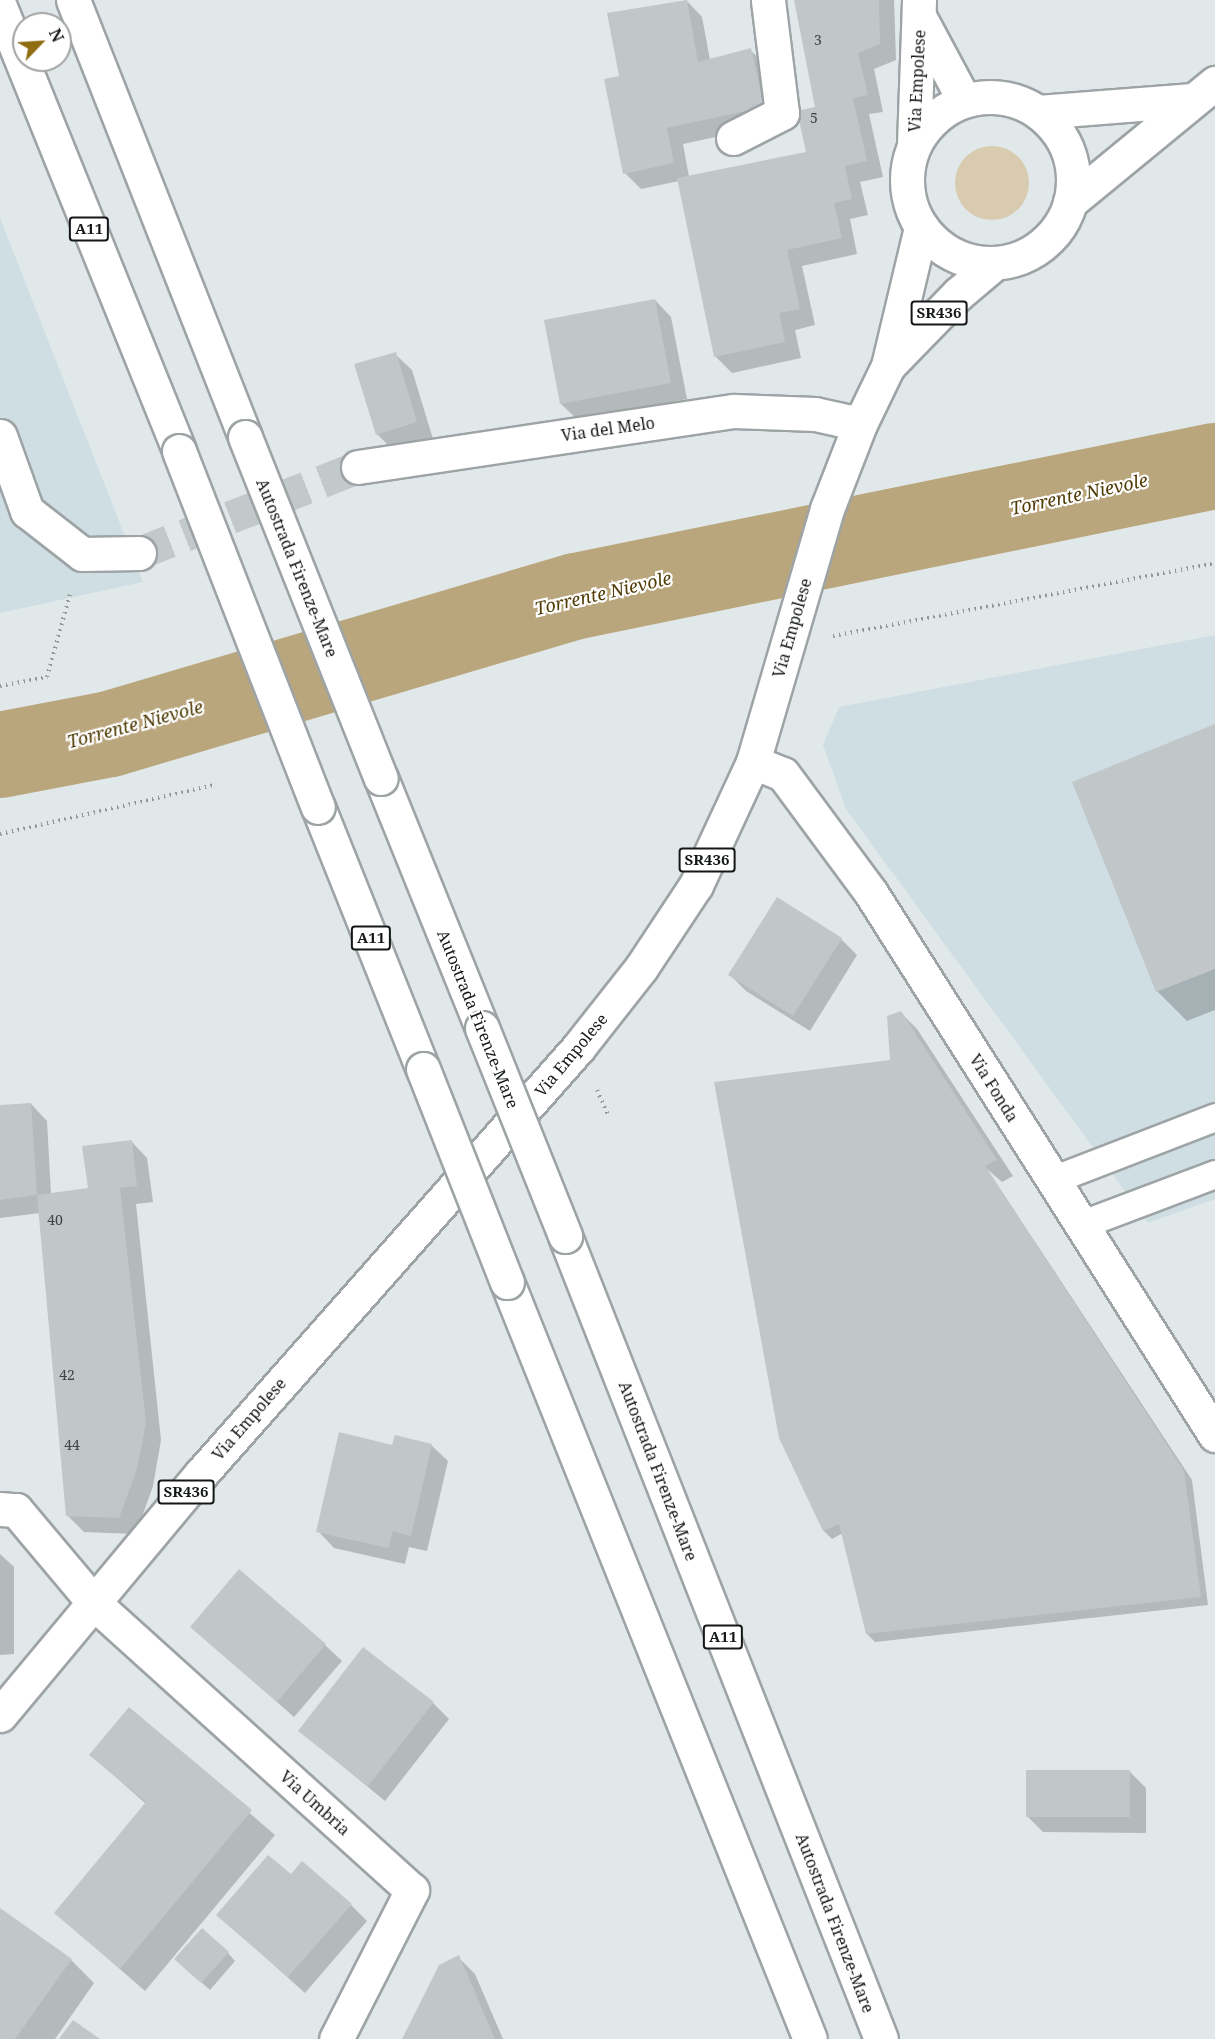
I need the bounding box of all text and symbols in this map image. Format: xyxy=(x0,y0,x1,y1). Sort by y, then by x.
north arrow xyxy=(12,12,72,72)
text: N xyxy=(44,25,69,46)
street label: Via Empolese xyxy=(905,29,929,133)
house number: 3 xyxy=(814,32,822,48)
house number: 5 xyxy=(810,110,818,126)
road number: A11 xyxy=(68,217,110,241)
road number: SR436 xyxy=(910,301,968,325)
street label: Via del Melo xyxy=(560,413,656,445)
water label: Torrente Nievole xyxy=(1008,469,1150,519)
street label: Autostrada Firenze-Mare xyxy=(252,476,342,660)
water label: Torrente Nievole xyxy=(533,567,673,619)
street label: Via Empolese xyxy=(769,576,815,680)
water label: Torrente Nievole xyxy=(65,696,205,752)
road number: SR436 xyxy=(678,848,736,872)
road number: A11 xyxy=(350,926,392,950)
street label: Autostrada Firenze-Mare xyxy=(433,927,523,1111)
street label: Via Empolese xyxy=(531,1010,611,1100)
street label: Via Fonda xyxy=(966,1051,1022,1125)
house number: 40 xyxy=(47,1212,63,1228)
house number: 42 xyxy=(59,1367,75,1383)
street label: Via Empolese xyxy=(208,1374,290,1464)
street label: Autostrada Firenze-Mare xyxy=(615,1378,701,1564)
house number: 44 xyxy=(64,1437,80,1453)
road number: SR436 xyxy=(158,1480,214,1504)
road number: A11 xyxy=(702,1625,744,1649)
street label: Via Umbria xyxy=(276,1767,354,1839)
street label: Autostrada Firenze-Mare xyxy=(792,1830,878,2016)

